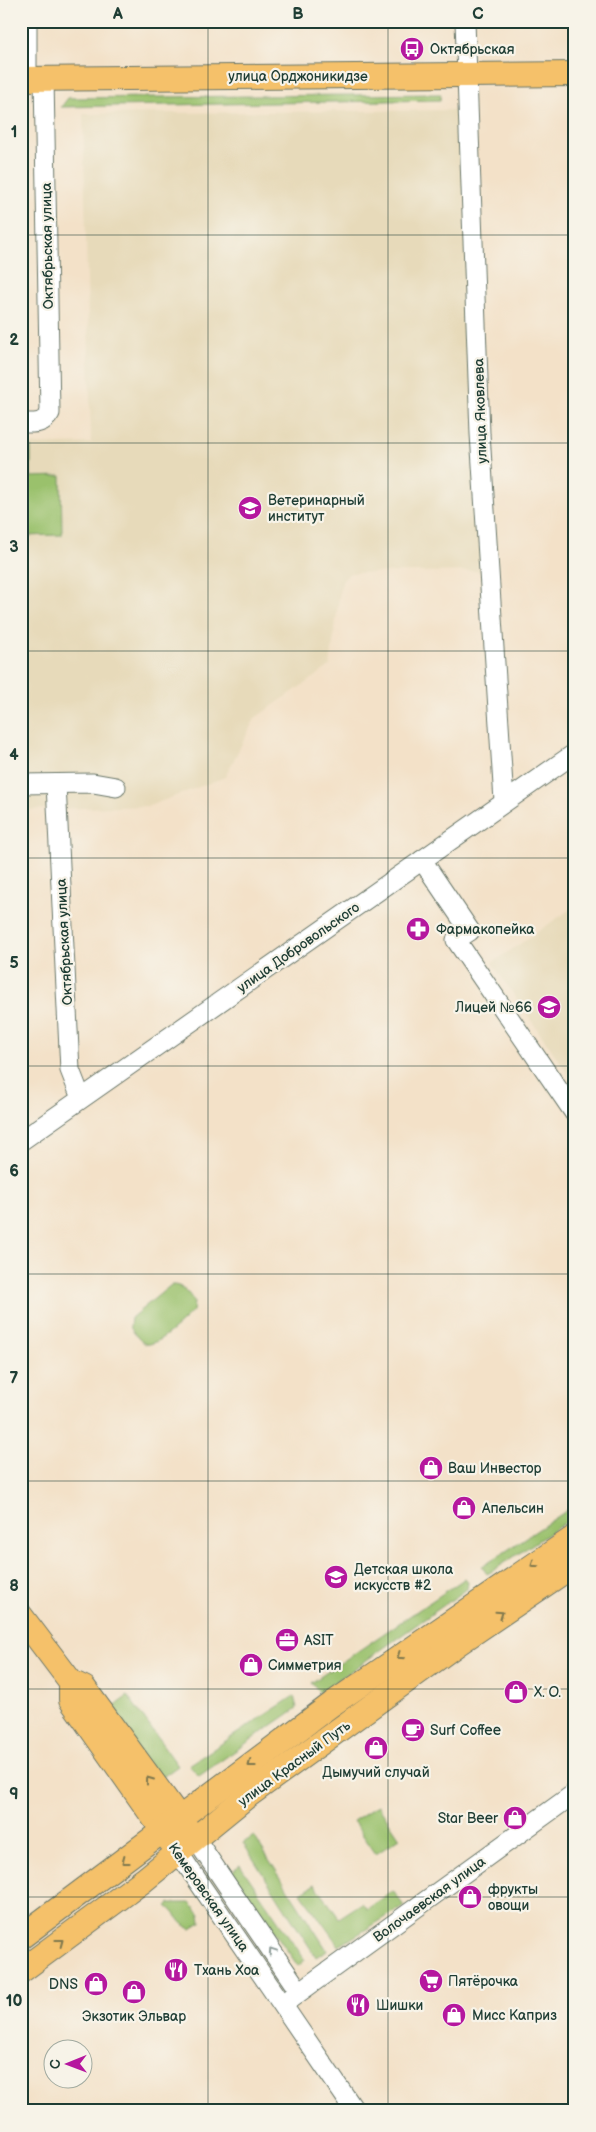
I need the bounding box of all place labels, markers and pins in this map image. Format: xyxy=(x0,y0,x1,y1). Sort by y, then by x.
bus stop icon: Октябрьская xyxy=(399,36,425,62)
place label: Октябрьская xyxy=(430,41,515,58)
place label: Ветеринарный институт xyxy=(268,492,365,525)
school or university icon: Ветеринарный институт xyxy=(237,495,263,521)
pharmacy icon: Фармакопейка xyxy=(405,916,431,942)
place label: Фармакопейка xyxy=(436,921,535,938)
school or university icon: Лицей №66 xyxy=(536,994,562,1020)
place label: Лицей №66 xyxy=(454,999,532,1016)
shop icon: Ваш Инвестор xyxy=(418,1455,444,1481)
place label: Ваш Инвестор xyxy=(448,1460,542,1477)
shop icon: Апельсин xyxy=(451,1495,477,1521)
place label: Апельсин xyxy=(481,1500,544,1517)
place label: Детская школа искусств #2 xyxy=(354,1561,454,1594)
school or university icon: Детская школа искусств #2 xyxy=(323,1564,349,1590)
office icon: ASIT xyxy=(274,1627,300,1653)
place label: ASIT xyxy=(304,1632,334,1649)
shop icon: Симметрия xyxy=(238,1652,264,1678)
place label: Симметрия xyxy=(268,1657,342,1674)
shop icon: X. O. xyxy=(503,1679,529,1705)
place label: X. O. xyxy=(533,1684,561,1701)
cafe icon: Surf Coffee xyxy=(400,1717,426,1743)
place label: Surf Coffee xyxy=(430,1722,501,1739)
shop icon: Дымучий случай xyxy=(363,1735,389,1761)
place label: Дымучий случай xyxy=(322,1764,430,1781)
shop icon: Star Beer xyxy=(502,1805,528,1831)
place label: Star Beer xyxy=(438,1810,499,1827)
place label: фрукты овощи xyxy=(488,1881,538,1914)
shop icon: фрукты овощи xyxy=(457,1884,483,1910)
restaurant icon: Тхань Хоа xyxy=(163,1957,189,1983)
place label: Тхань Хоа xyxy=(194,1962,260,1979)
supermarket icon: Пятёрочка xyxy=(418,1968,444,1994)
shop icon: DNS xyxy=(83,1971,109,1997)
place label: Пятёрочка xyxy=(448,1973,519,1990)
place label: DNS xyxy=(49,1976,78,1993)
shop icon: Экзотик Эльвар xyxy=(121,1979,147,2005)
restaurant icon: Шишки xyxy=(345,1992,371,2018)
place label: Шишки xyxy=(376,1997,423,2014)
shop icon: Мисс Каприз xyxy=(441,2002,467,2028)
place label: Мисс Каприз xyxy=(472,2007,557,2024)
place label: Экзотик Эльвар xyxy=(82,2008,186,2025)

